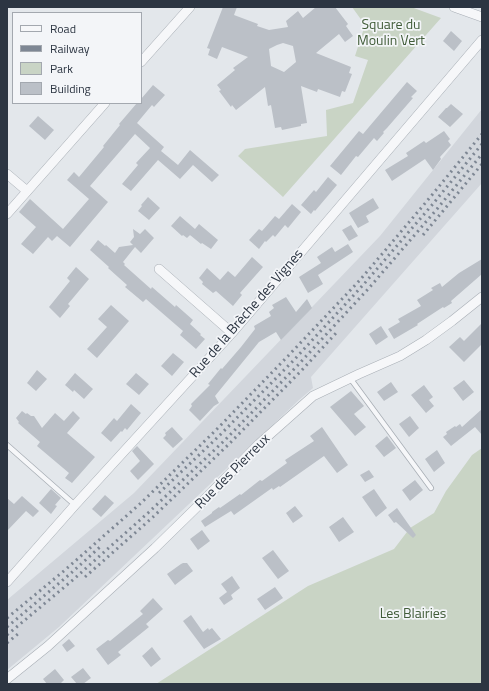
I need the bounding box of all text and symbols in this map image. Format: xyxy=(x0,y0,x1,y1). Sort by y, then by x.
legend xyxy=(12,12,142,104)
park label: Square du Moulin Vert xyxy=(357,18,425,50)
text: Road xyxy=(50,19,76,38)
text: Railway xyxy=(50,39,90,58)
text: Park xyxy=(50,59,73,78)
text: Building xyxy=(50,79,91,98)
street label: Rue de la Brèche des Vignes xyxy=(187,246,307,382)
street label: Rue des Pierreux xyxy=(192,431,274,513)
park label: Les Blairies xyxy=(380,607,446,623)

